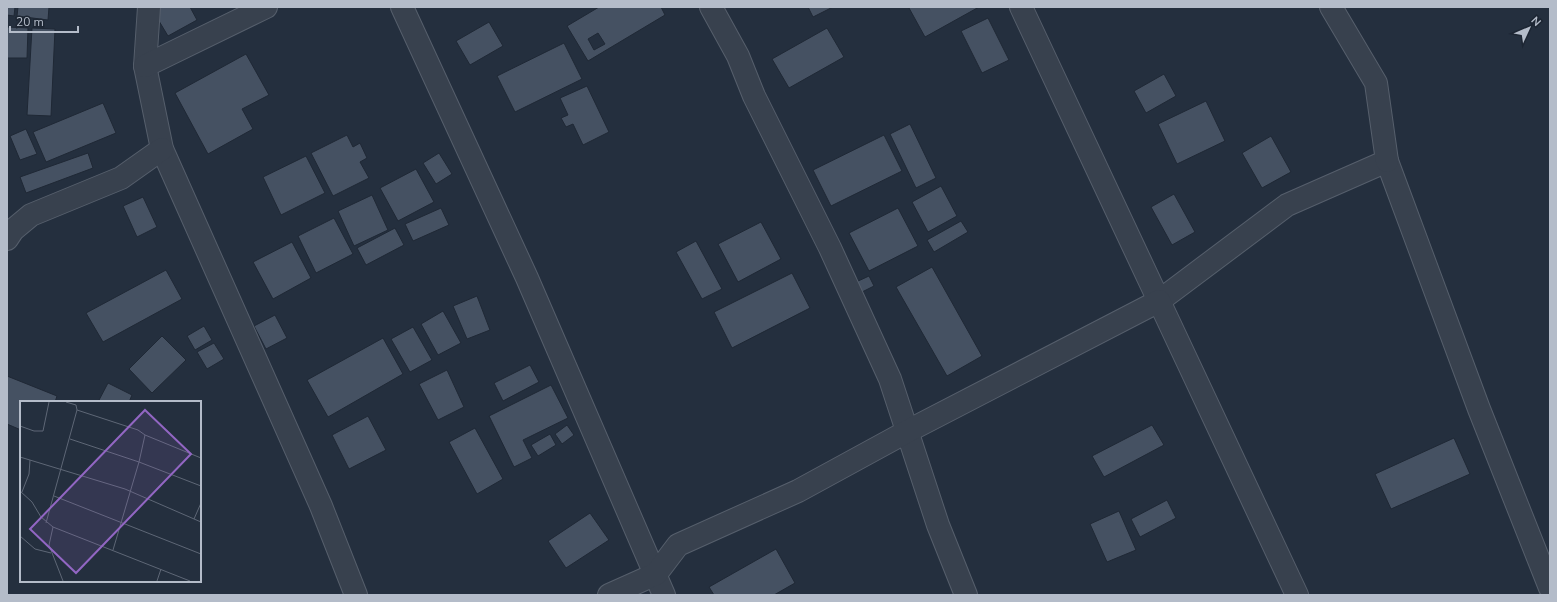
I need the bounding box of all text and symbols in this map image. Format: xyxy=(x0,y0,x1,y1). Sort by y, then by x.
scale bar xyxy=(10,8,78,34)
north arrow xyxy=(1509,8,1549,48)
text: N xyxy=(1528,13,1544,30)
text: 20 m xyxy=(16,14,44,30)
inset map xyxy=(20,401,201,582)

